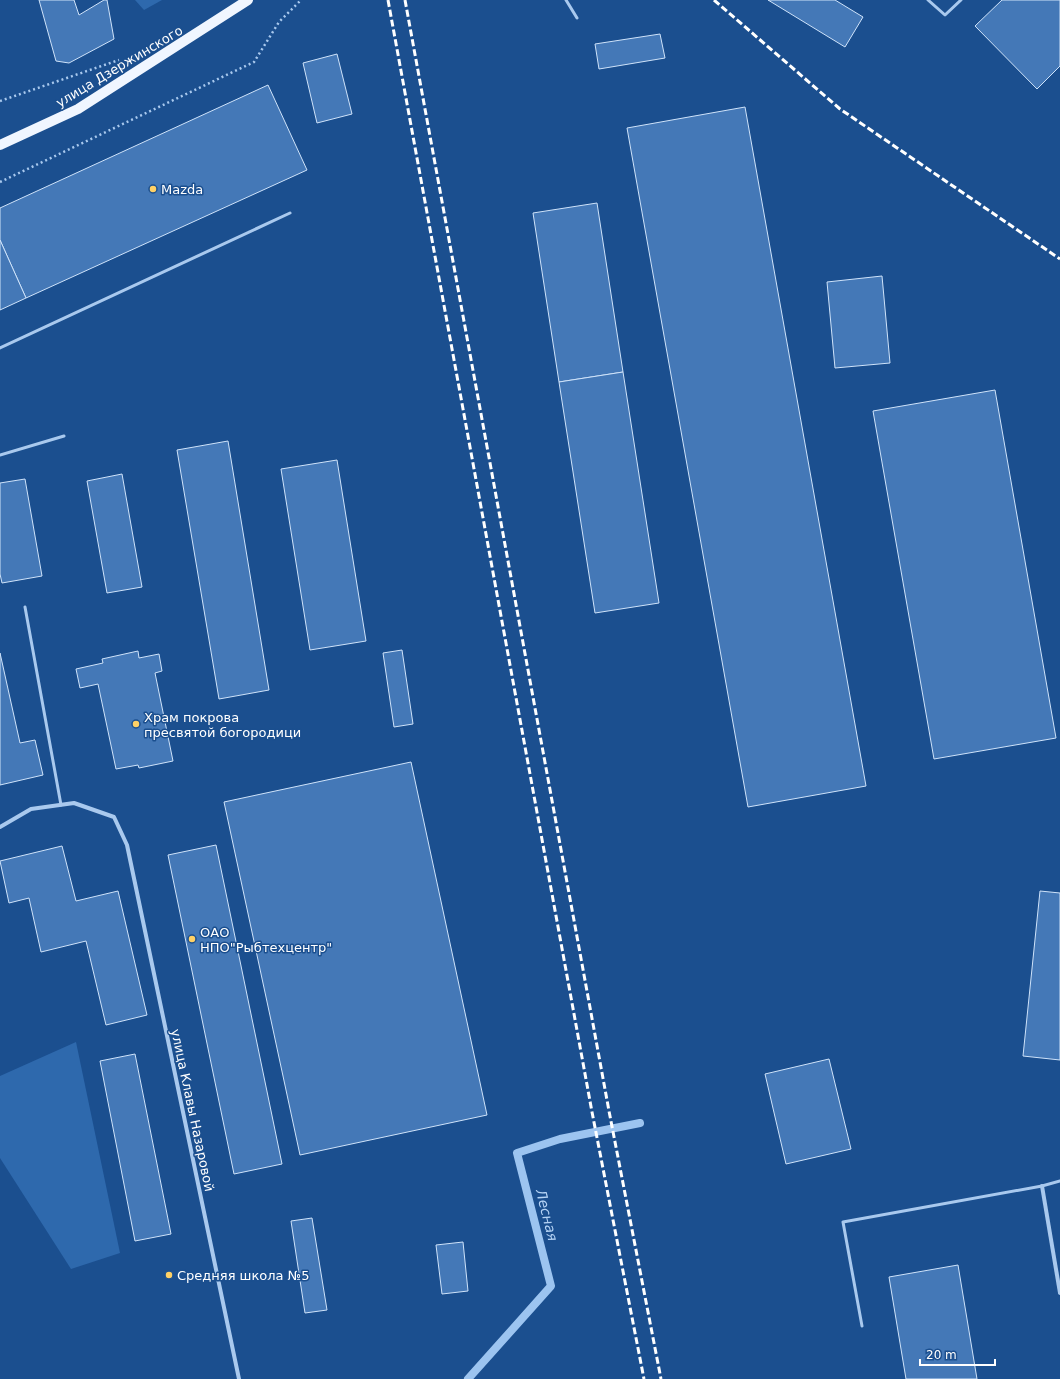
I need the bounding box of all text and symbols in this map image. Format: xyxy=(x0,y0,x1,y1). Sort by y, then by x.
street label: улица Дзержинского xyxy=(53,23,185,110)
place label: Mazda xyxy=(161,182,203,197)
marker: Mazda xyxy=(148,184,158,194)
place label: Храм покрова пресвятой богородици xyxy=(144,710,301,740)
marker: Храм покрова пресвятой богородици xyxy=(131,719,141,729)
place label: ОАО НПО"Рыбтехцентр" xyxy=(200,925,332,955)
marker: ОАО НПО"Рыбтехцентр" xyxy=(187,934,197,944)
street label: улица Клавы Назаровой xyxy=(168,1027,217,1193)
water label: Лесная xyxy=(533,1186,561,1243)
place label: Средняя школа №5 xyxy=(177,1268,310,1283)
marker: Средняя школа №5 xyxy=(164,1270,174,1280)
scale bar xyxy=(920,1341,995,1367)
text: 20 m xyxy=(926,1348,957,1362)

